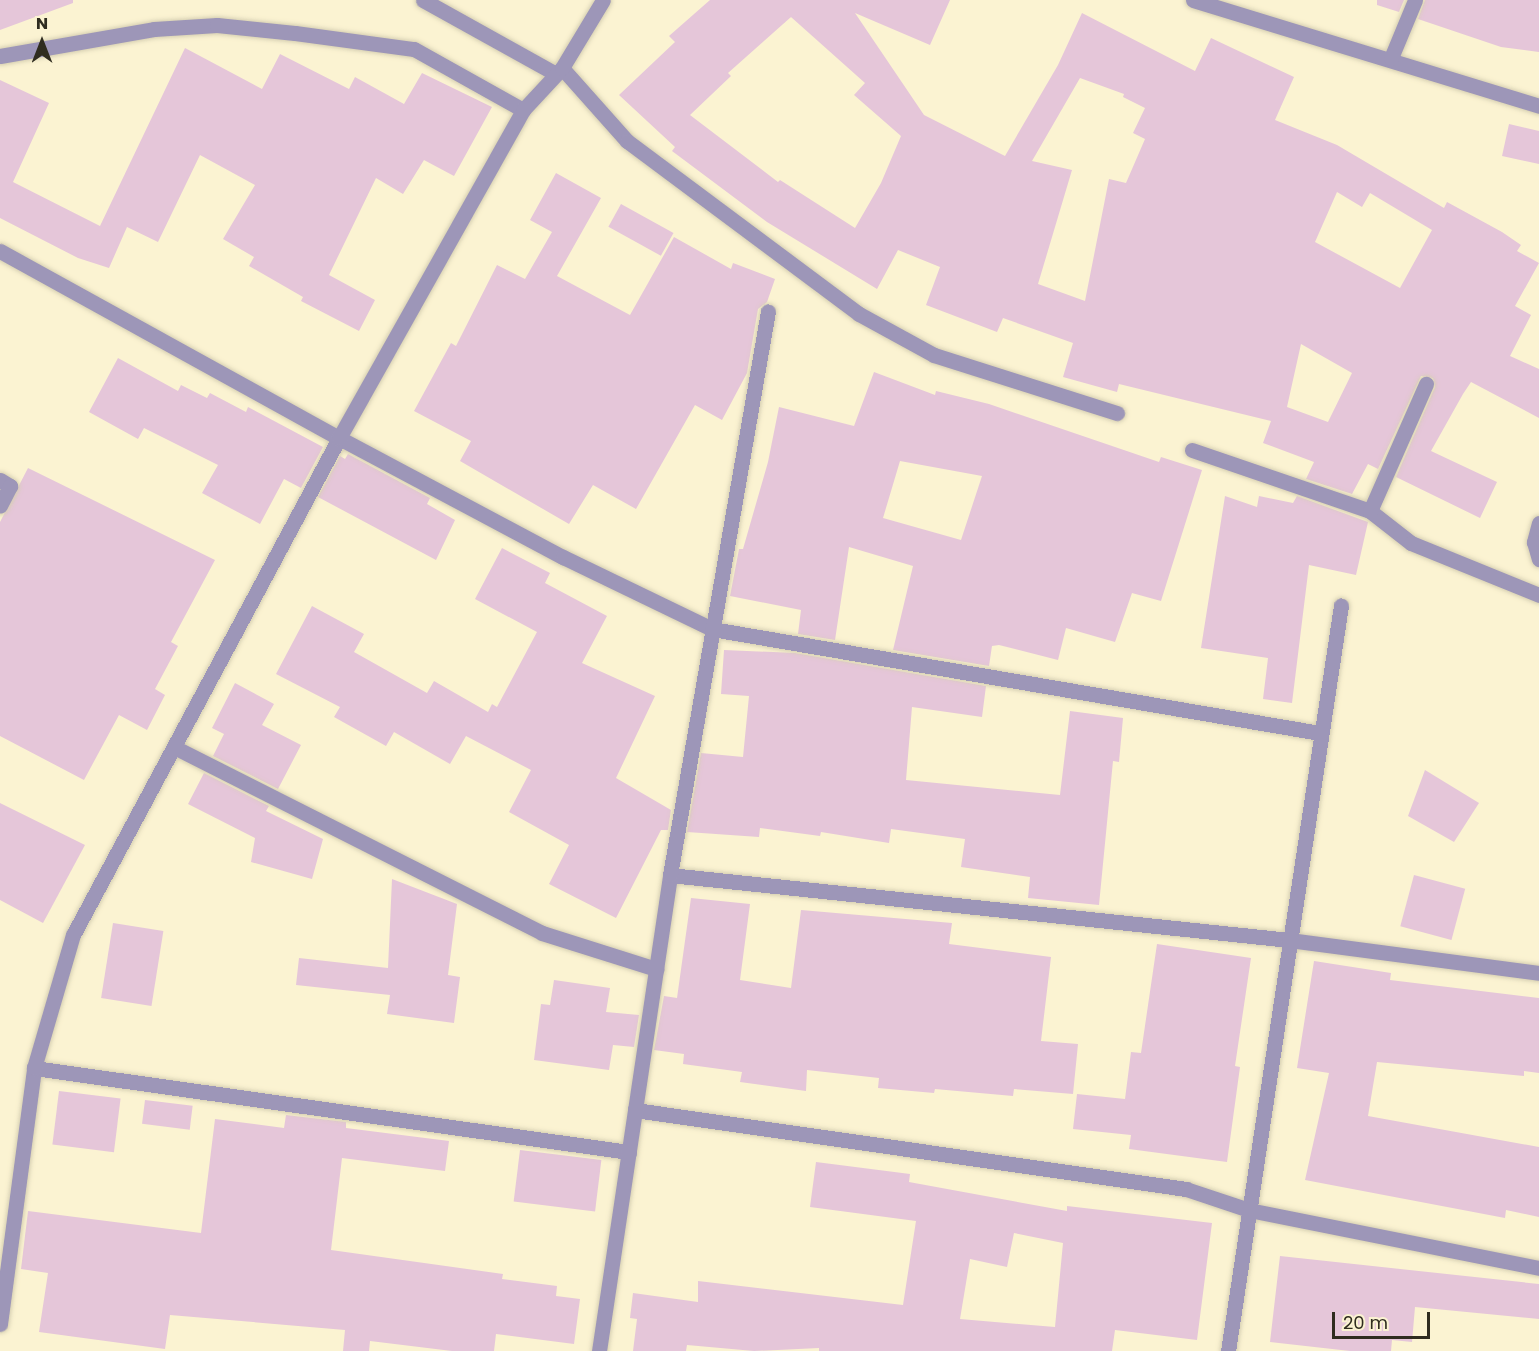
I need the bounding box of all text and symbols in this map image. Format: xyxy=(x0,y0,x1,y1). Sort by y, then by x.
north arrow xyxy=(12,12,72,72)
text: N xyxy=(36,12,48,35)
scale bar xyxy=(1335,1300,1432,1338)
text: 20 m xyxy=(1343,1310,1388,1335)

